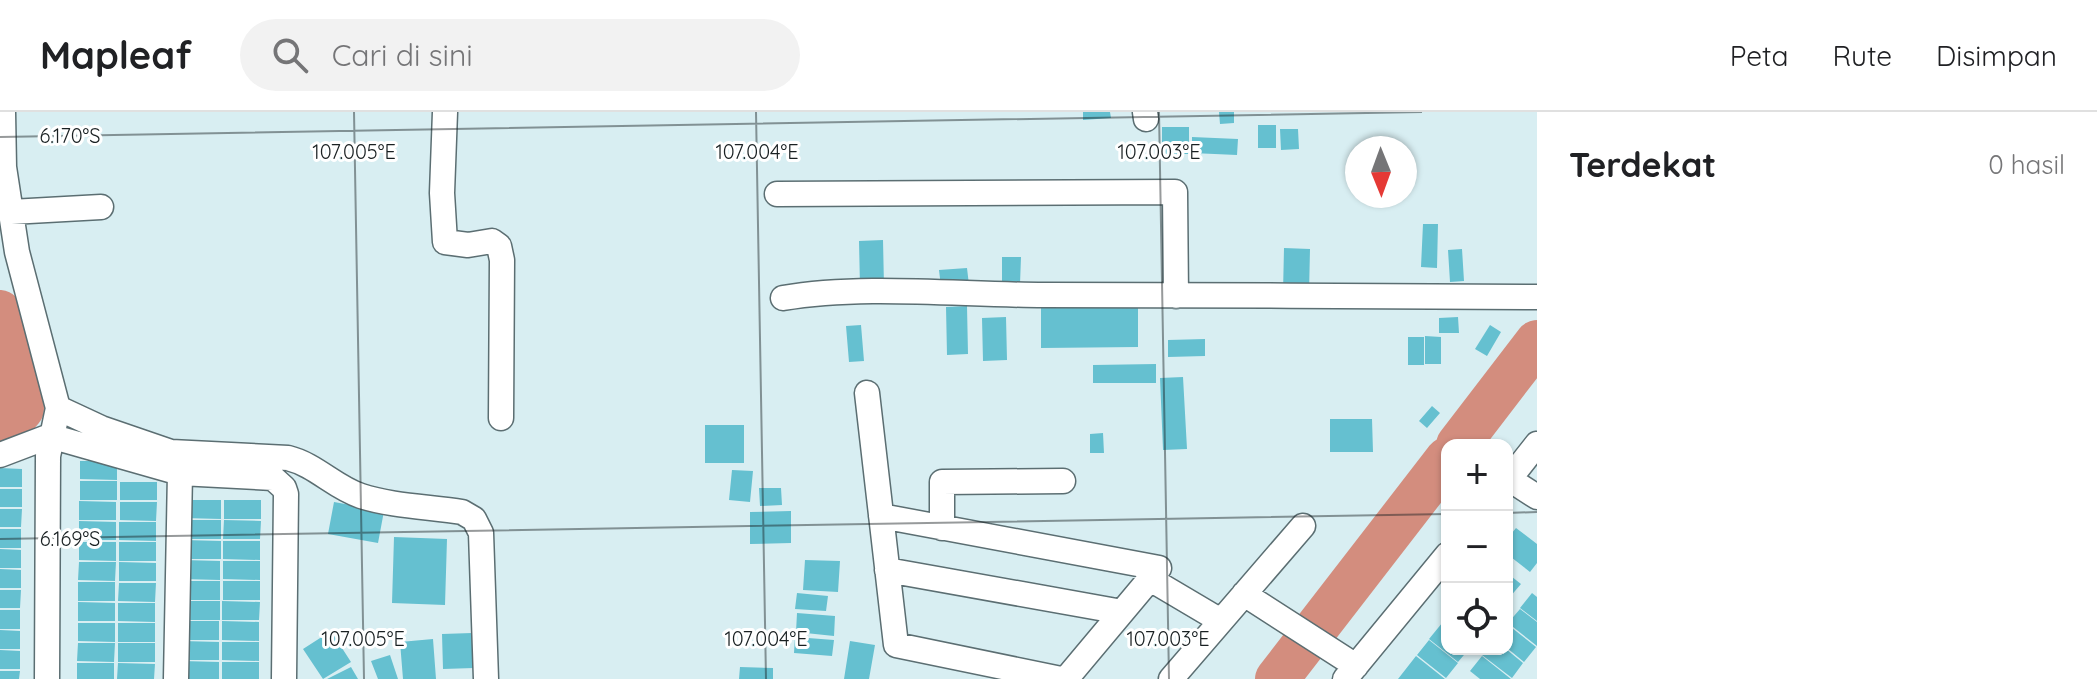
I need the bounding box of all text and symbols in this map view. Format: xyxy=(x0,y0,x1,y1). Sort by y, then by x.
search box xyxy=(240,19,800,91)
text: Mapleaf xyxy=(40,31,192,79)
icon: search xyxy=(268,33,312,77)
text: Cari di sini xyxy=(332,36,473,74)
text: Peta xyxy=(1730,38,1789,73)
text: Rute xyxy=(1833,38,1892,73)
text: Disimpan xyxy=(1936,38,2057,73)
text: 6.170°S xyxy=(40,123,100,148)
north arrow xyxy=(1345,136,1417,208)
text: 107.005°E xyxy=(312,139,396,164)
text: 107.004°E xyxy=(715,139,799,164)
text: 107.003°E xyxy=(1117,139,1201,164)
text: Terdekat xyxy=(1569,143,1716,186)
text: 0 hasil xyxy=(1988,148,2065,181)
map controls xyxy=(1441,439,1513,655)
button: + xyxy=(1441,439,1513,511)
button: − xyxy=(1441,511,1513,583)
text: 6.169°S xyxy=(40,526,100,551)
button: locate xyxy=(1441,583,1513,655)
text: 107.005°E xyxy=(321,626,405,651)
text: 107.004°E xyxy=(724,626,808,651)
text: 107.003°E xyxy=(1126,626,1210,651)

